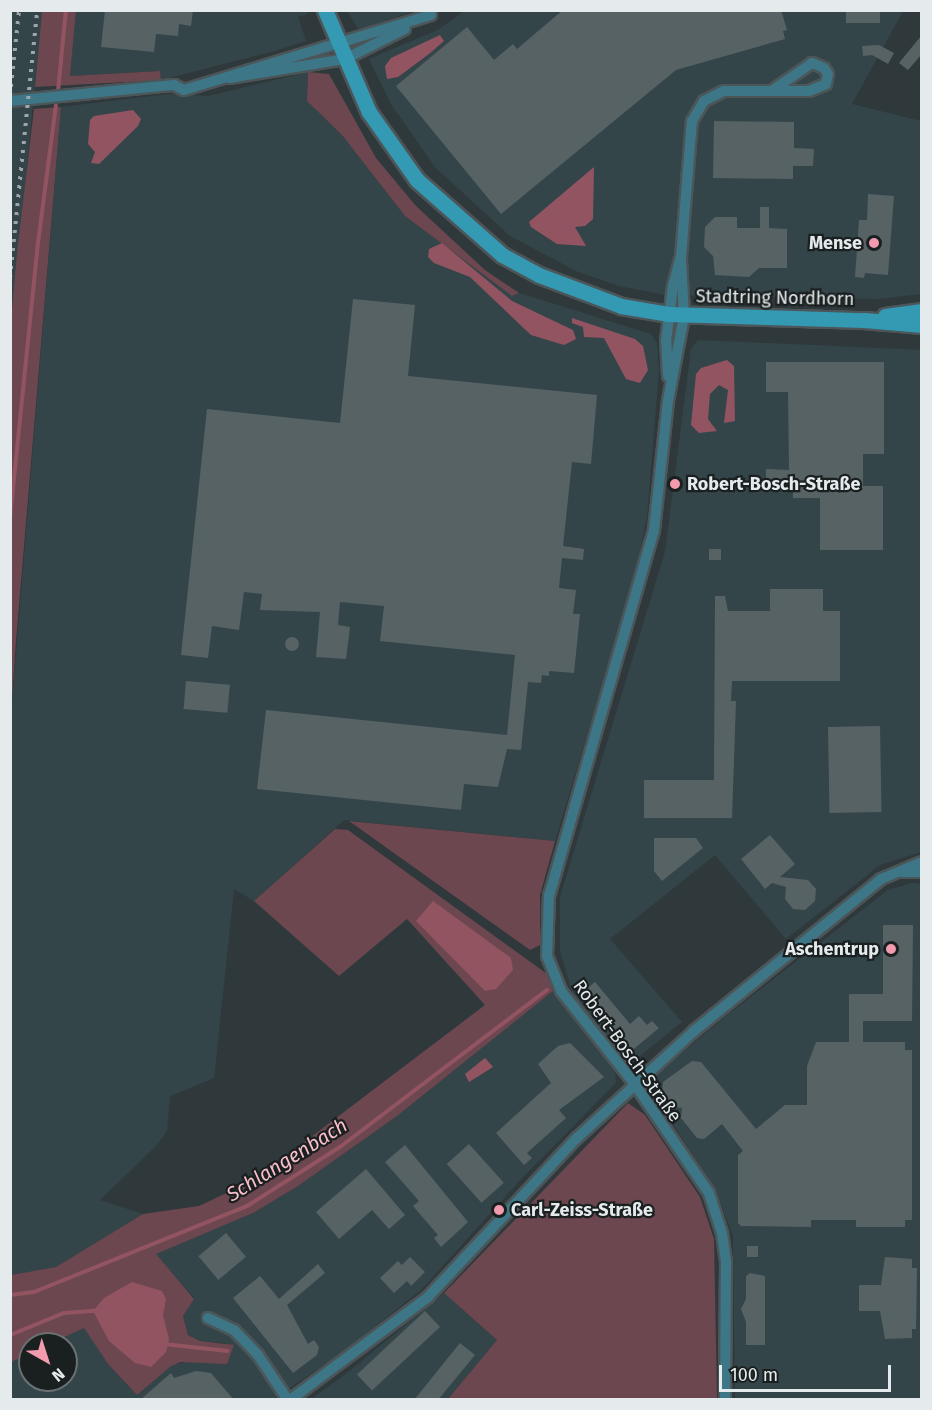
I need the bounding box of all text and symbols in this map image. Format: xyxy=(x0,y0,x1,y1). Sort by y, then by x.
place label: Mense xyxy=(809,232,862,254)
marker: Mense xyxy=(867,236,881,250)
street label: Stadtring Nordhorn xyxy=(696,286,854,310)
place label: Robert-Bosch-Straße xyxy=(687,473,860,495)
marker: Robert-Bosch-Straße xyxy=(668,477,682,491)
place label: Aschentrup xyxy=(785,938,879,960)
marker: Aschentrup xyxy=(884,942,898,956)
street label: Robert-Bosch-Straße xyxy=(568,976,686,1126)
water label: Schlangenbach xyxy=(222,1113,352,1207)
place label: Carl-Zeiss-Straße xyxy=(511,1199,653,1221)
marker: Carl-Zeiss-Straße xyxy=(492,1203,506,1217)
north arrow xyxy=(18,1332,78,1392)
scale bar xyxy=(722,1353,894,1391)
text: N xyxy=(48,1364,68,1386)
text: 100 m xyxy=(730,1364,778,1386)

